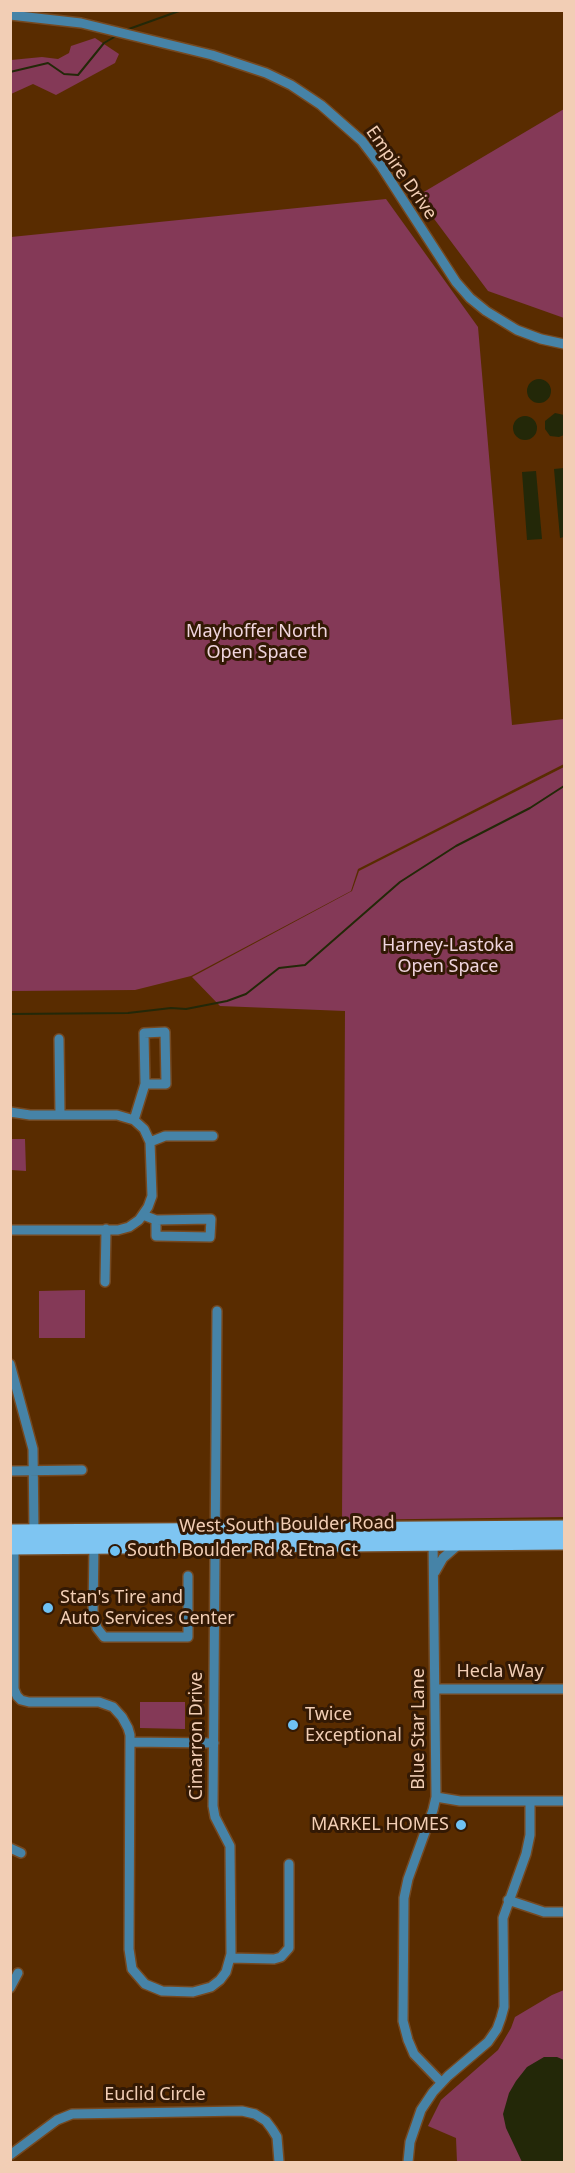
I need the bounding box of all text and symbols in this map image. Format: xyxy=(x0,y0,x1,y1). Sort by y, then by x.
street label: Empire Drive xyxy=(361,122,441,224)
park label: Mayhoffer North Open Space xyxy=(186,621,328,664)
park label: Harney-Lastoka Open Space xyxy=(382,935,514,978)
street label: West South Boulder Road xyxy=(179,1512,395,1538)
place label: South Boulder Rd & Etna Ct xyxy=(127,1540,358,1562)
marker: South Boulder Rd & Etna Ct xyxy=(108,1544,122,1558)
place label: Stan's Tire and Auto Services Center xyxy=(60,1587,235,1630)
marker: Stan's Tire and Auto Services Center xyxy=(41,1601,55,1615)
street label: Hecla Way xyxy=(456,1661,544,1683)
street label: Blue Star Lane xyxy=(408,1668,430,1790)
street label: Cimarron Drive xyxy=(186,1672,208,1800)
place label: Twice Exceptional xyxy=(305,1704,402,1746)
marker: Twice Exceptional xyxy=(286,1718,300,1732)
place label: MARKEL HOMES xyxy=(311,1814,449,1836)
marker: MARKEL HOMES xyxy=(454,1818,468,1832)
street label: Euclid Circle xyxy=(104,2084,206,2106)

